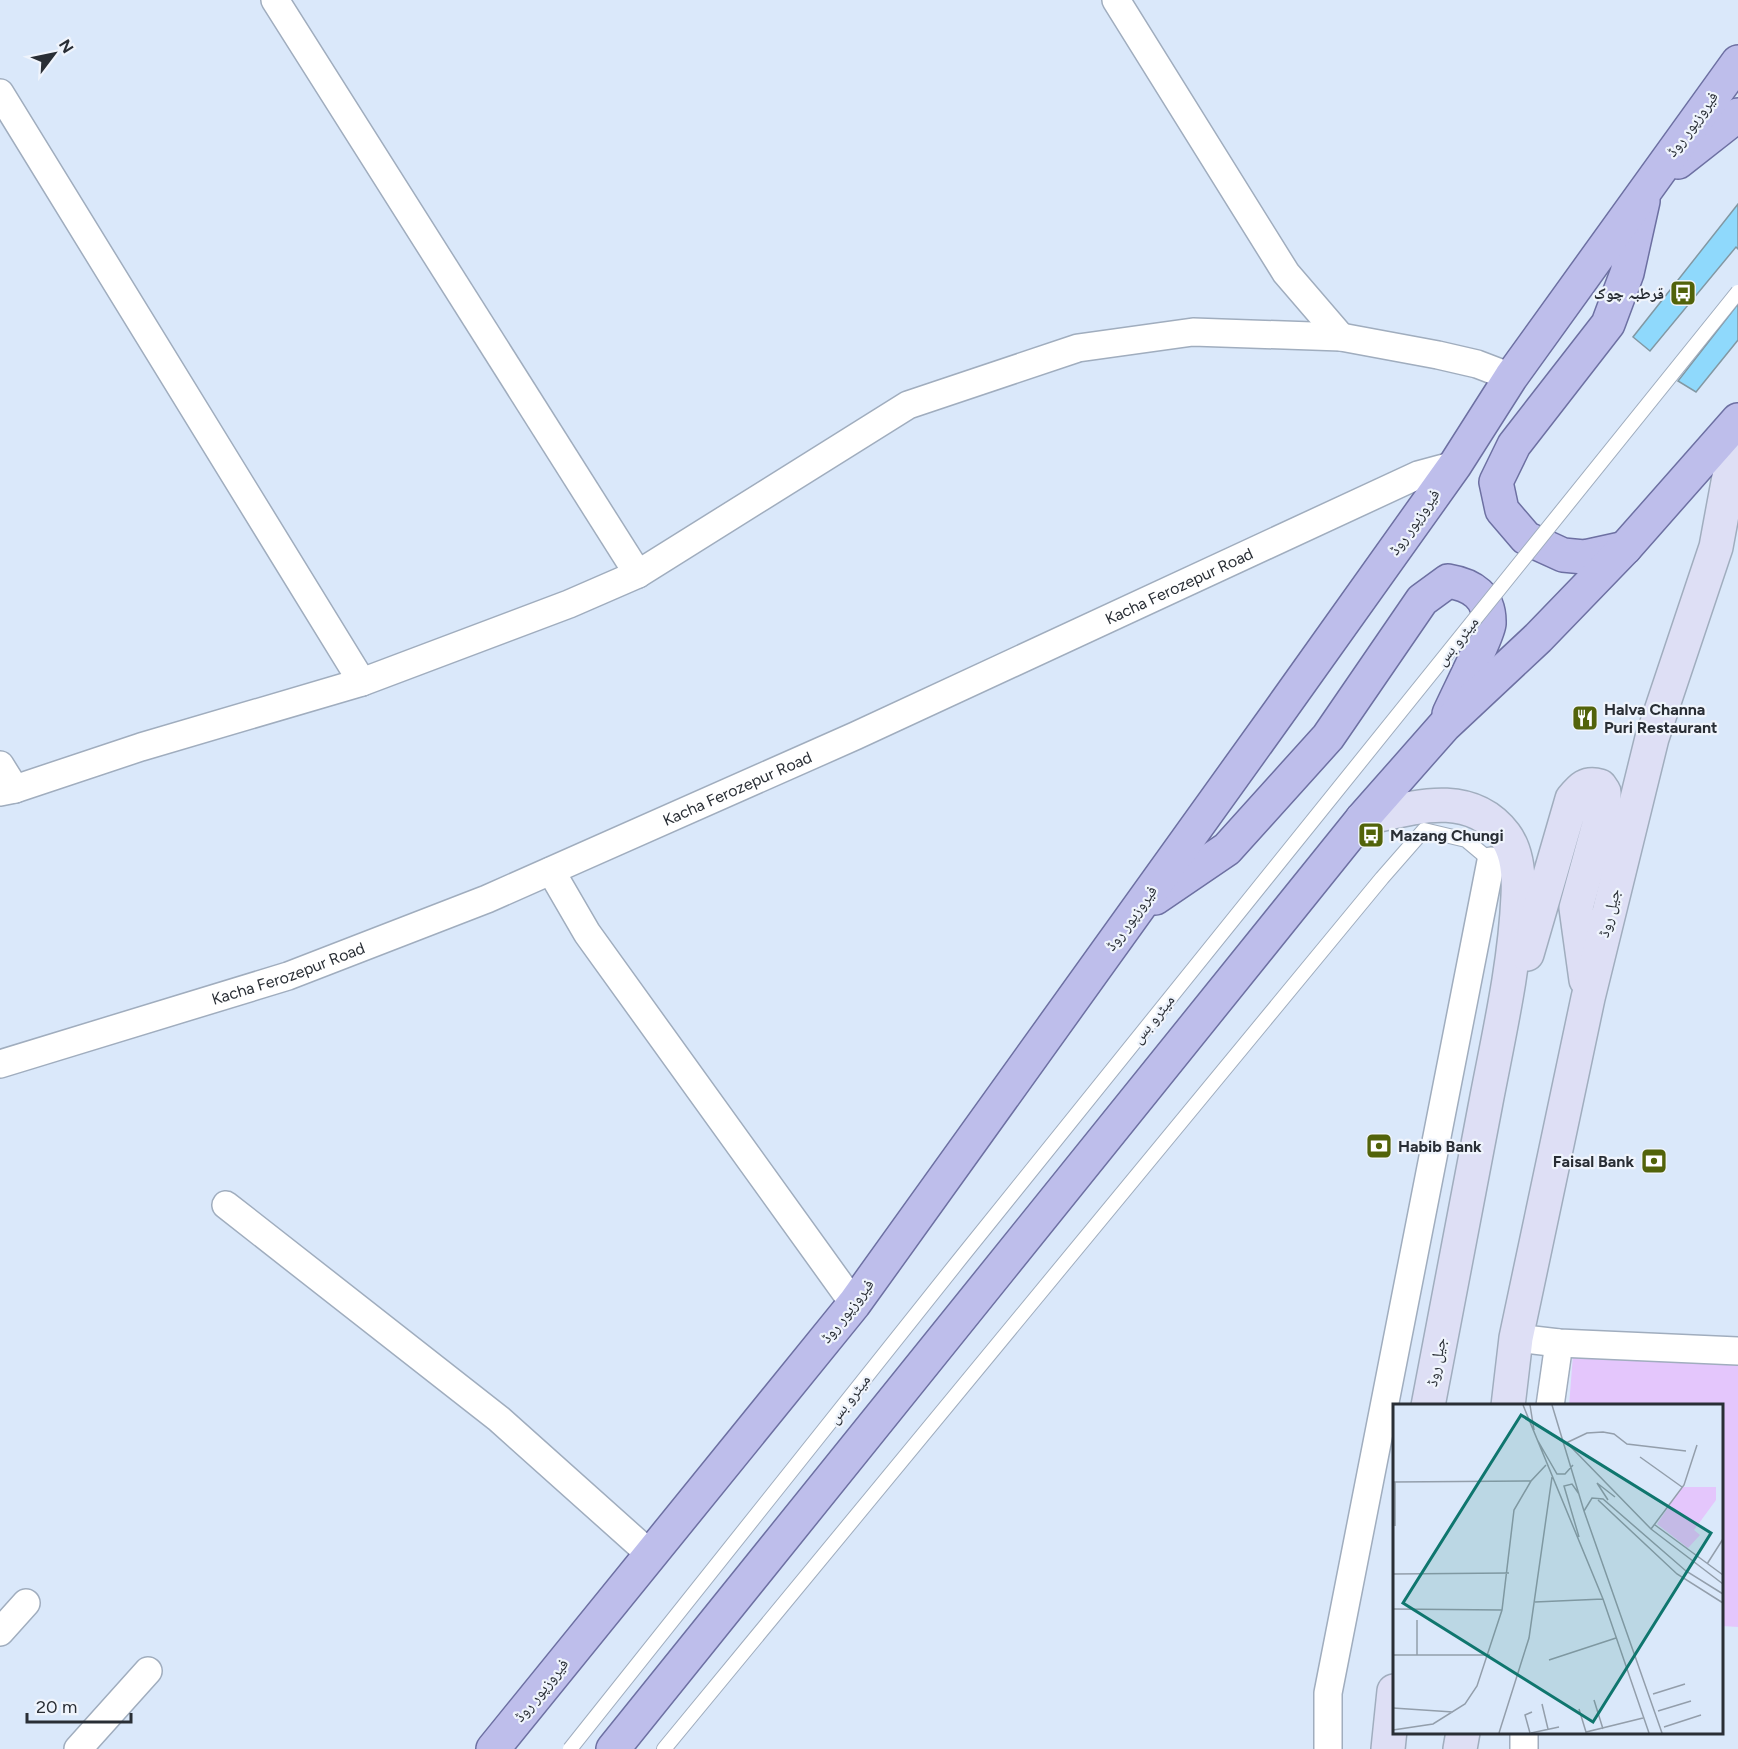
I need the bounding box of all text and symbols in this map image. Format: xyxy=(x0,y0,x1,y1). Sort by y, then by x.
north arrow xyxy=(24,24,84,84)
text: N xyxy=(55,36,78,57)
street label: فیروزپور روڈ xyxy=(1662,88,1722,160)
bus stop icon: قرطبہ چوک xyxy=(1668,278,1698,308)
place label: قرطبہ چوک xyxy=(1594,284,1664,303)
street label: فیروزپور روڈ xyxy=(1384,485,1444,559)
street label: Kacha Ferozepur Road xyxy=(1102,543,1256,628)
street label: میٹرو بس xyxy=(1432,613,1483,670)
place label: Halva Channa Puri Restaurant xyxy=(1604,700,1717,737)
restaurant icon: Halva Channa Puri Restaurant xyxy=(1570,703,1600,733)
street label: Kacha Ferozepur Road xyxy=(660,747,814,830)
bus stop icon: Mazang Chungi xyxy=(1356,820,1386,850)
place label: Mazang Chungi xyxy=(1390,826,1504,845)
street label: فیروزپور روڈ xyxy=(1101,882,1161,954)
street label: جیل روڈ xyxy=(1594,887,1625,940)
street label: Kacha Ferozepur Road xyxy=(209,938,367,1008)
street label: میٹرو بس xyxy=(1128,991,1179,1048)
bank icon: Habib Bank xyxy=(1364,1131,1394,1161)
place label: Habib Bank xyxy=(1398,1137,1482,1156)
bank icon: Faisal Bank xyxy=(1639,1146,1669,1176)
place label: Faisal Bank xyxy=(1553,1152,1634,1171)
street label: فیروزپور روڈ xyxy=(816,1275,878,1347)
street label: جیل روڈ xyxy=(1422,1336,1451,1388)
street label: میٹرو بس xyxy=(824,1371,875,1428)
inset map xyxy=(1393,1404,1723,1734)
street label: فیروزپور روڈ xyxy=(510,1654,572,1726)
scale bar xyxy=(27,1686,130,1724)
text: 20 m xyxy=(36,1696,77,1718)

